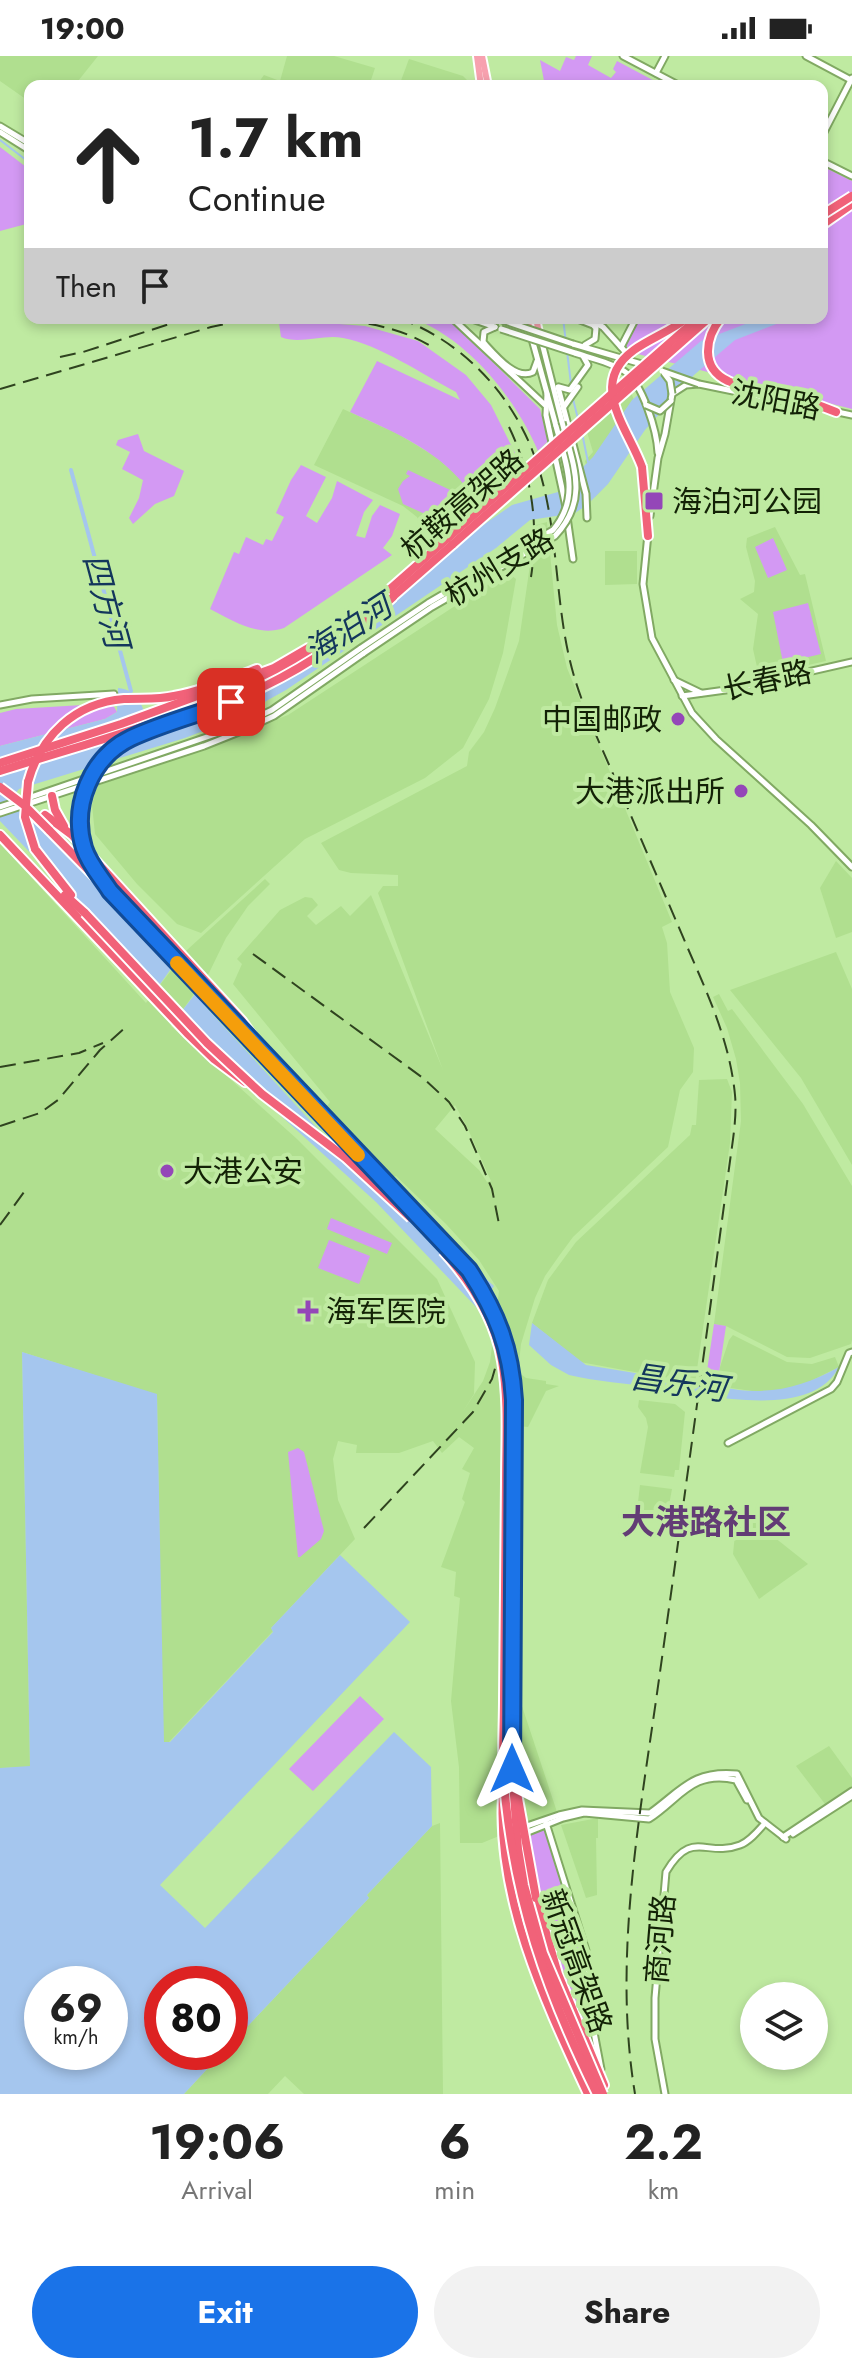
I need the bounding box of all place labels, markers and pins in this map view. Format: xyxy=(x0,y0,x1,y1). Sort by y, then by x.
place label: 海泊河公园 xyxy=(672,480,822,523)
marker: 海泊河公园 xyxy=(643,490,665,512)
pin xyxy=(197,668,265,736)
place label: 中国邮政 xyxy=(542,698,662,741)
marker: 中国邮政 xyxy=(669,710,687,728)
place label: 大港派出所 xyxy=(575,770,725,813)
marker: 大港派出所 xyxy=(732,782,750,800)
place label: 大港公安 xyxy=(183,1150,303,1193)
marker: 大港公安 xyxy=(158,1162,176,1180)
place label: 海军医院 xyxy=(326,1290,446,1333)
marker: 海军医院 xyxy=(297,1300,319,1322)

